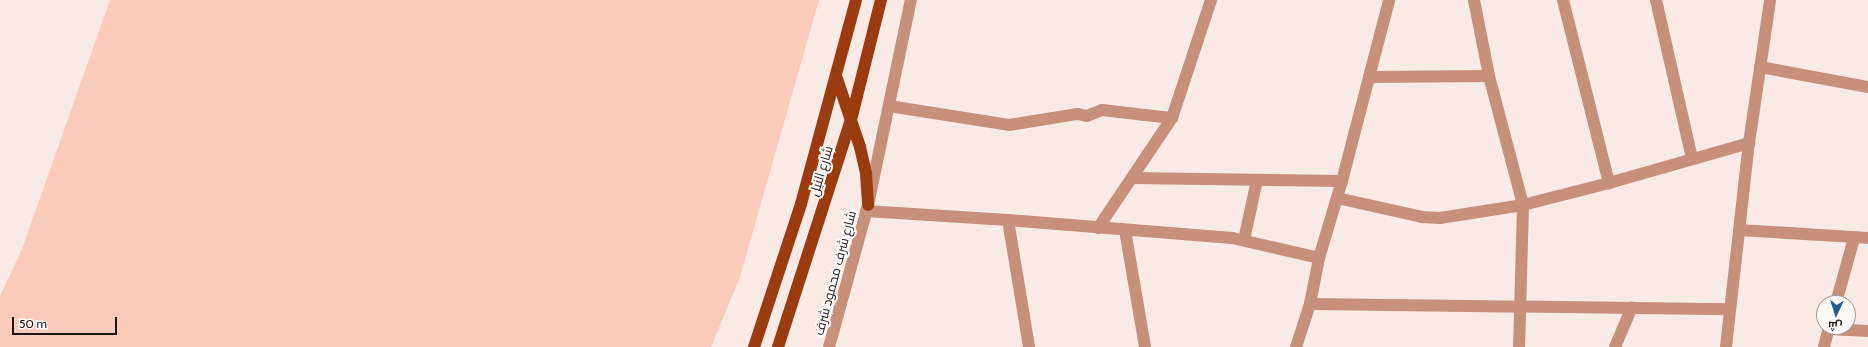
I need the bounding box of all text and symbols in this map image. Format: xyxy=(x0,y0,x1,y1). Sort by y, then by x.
street label: شارع النيل xyxy=(806,144,836,198)
street label: شارع شرف محمود شرف xyxy=(811,209,859,337)
north arrow xyxy=(1816,295,1856,335)
scale bar xyxy=(14,309,119,335)
text: 50 m xyxy=(19,316,47,331)
text: ش xyxy=(1828,318,1843,333)

